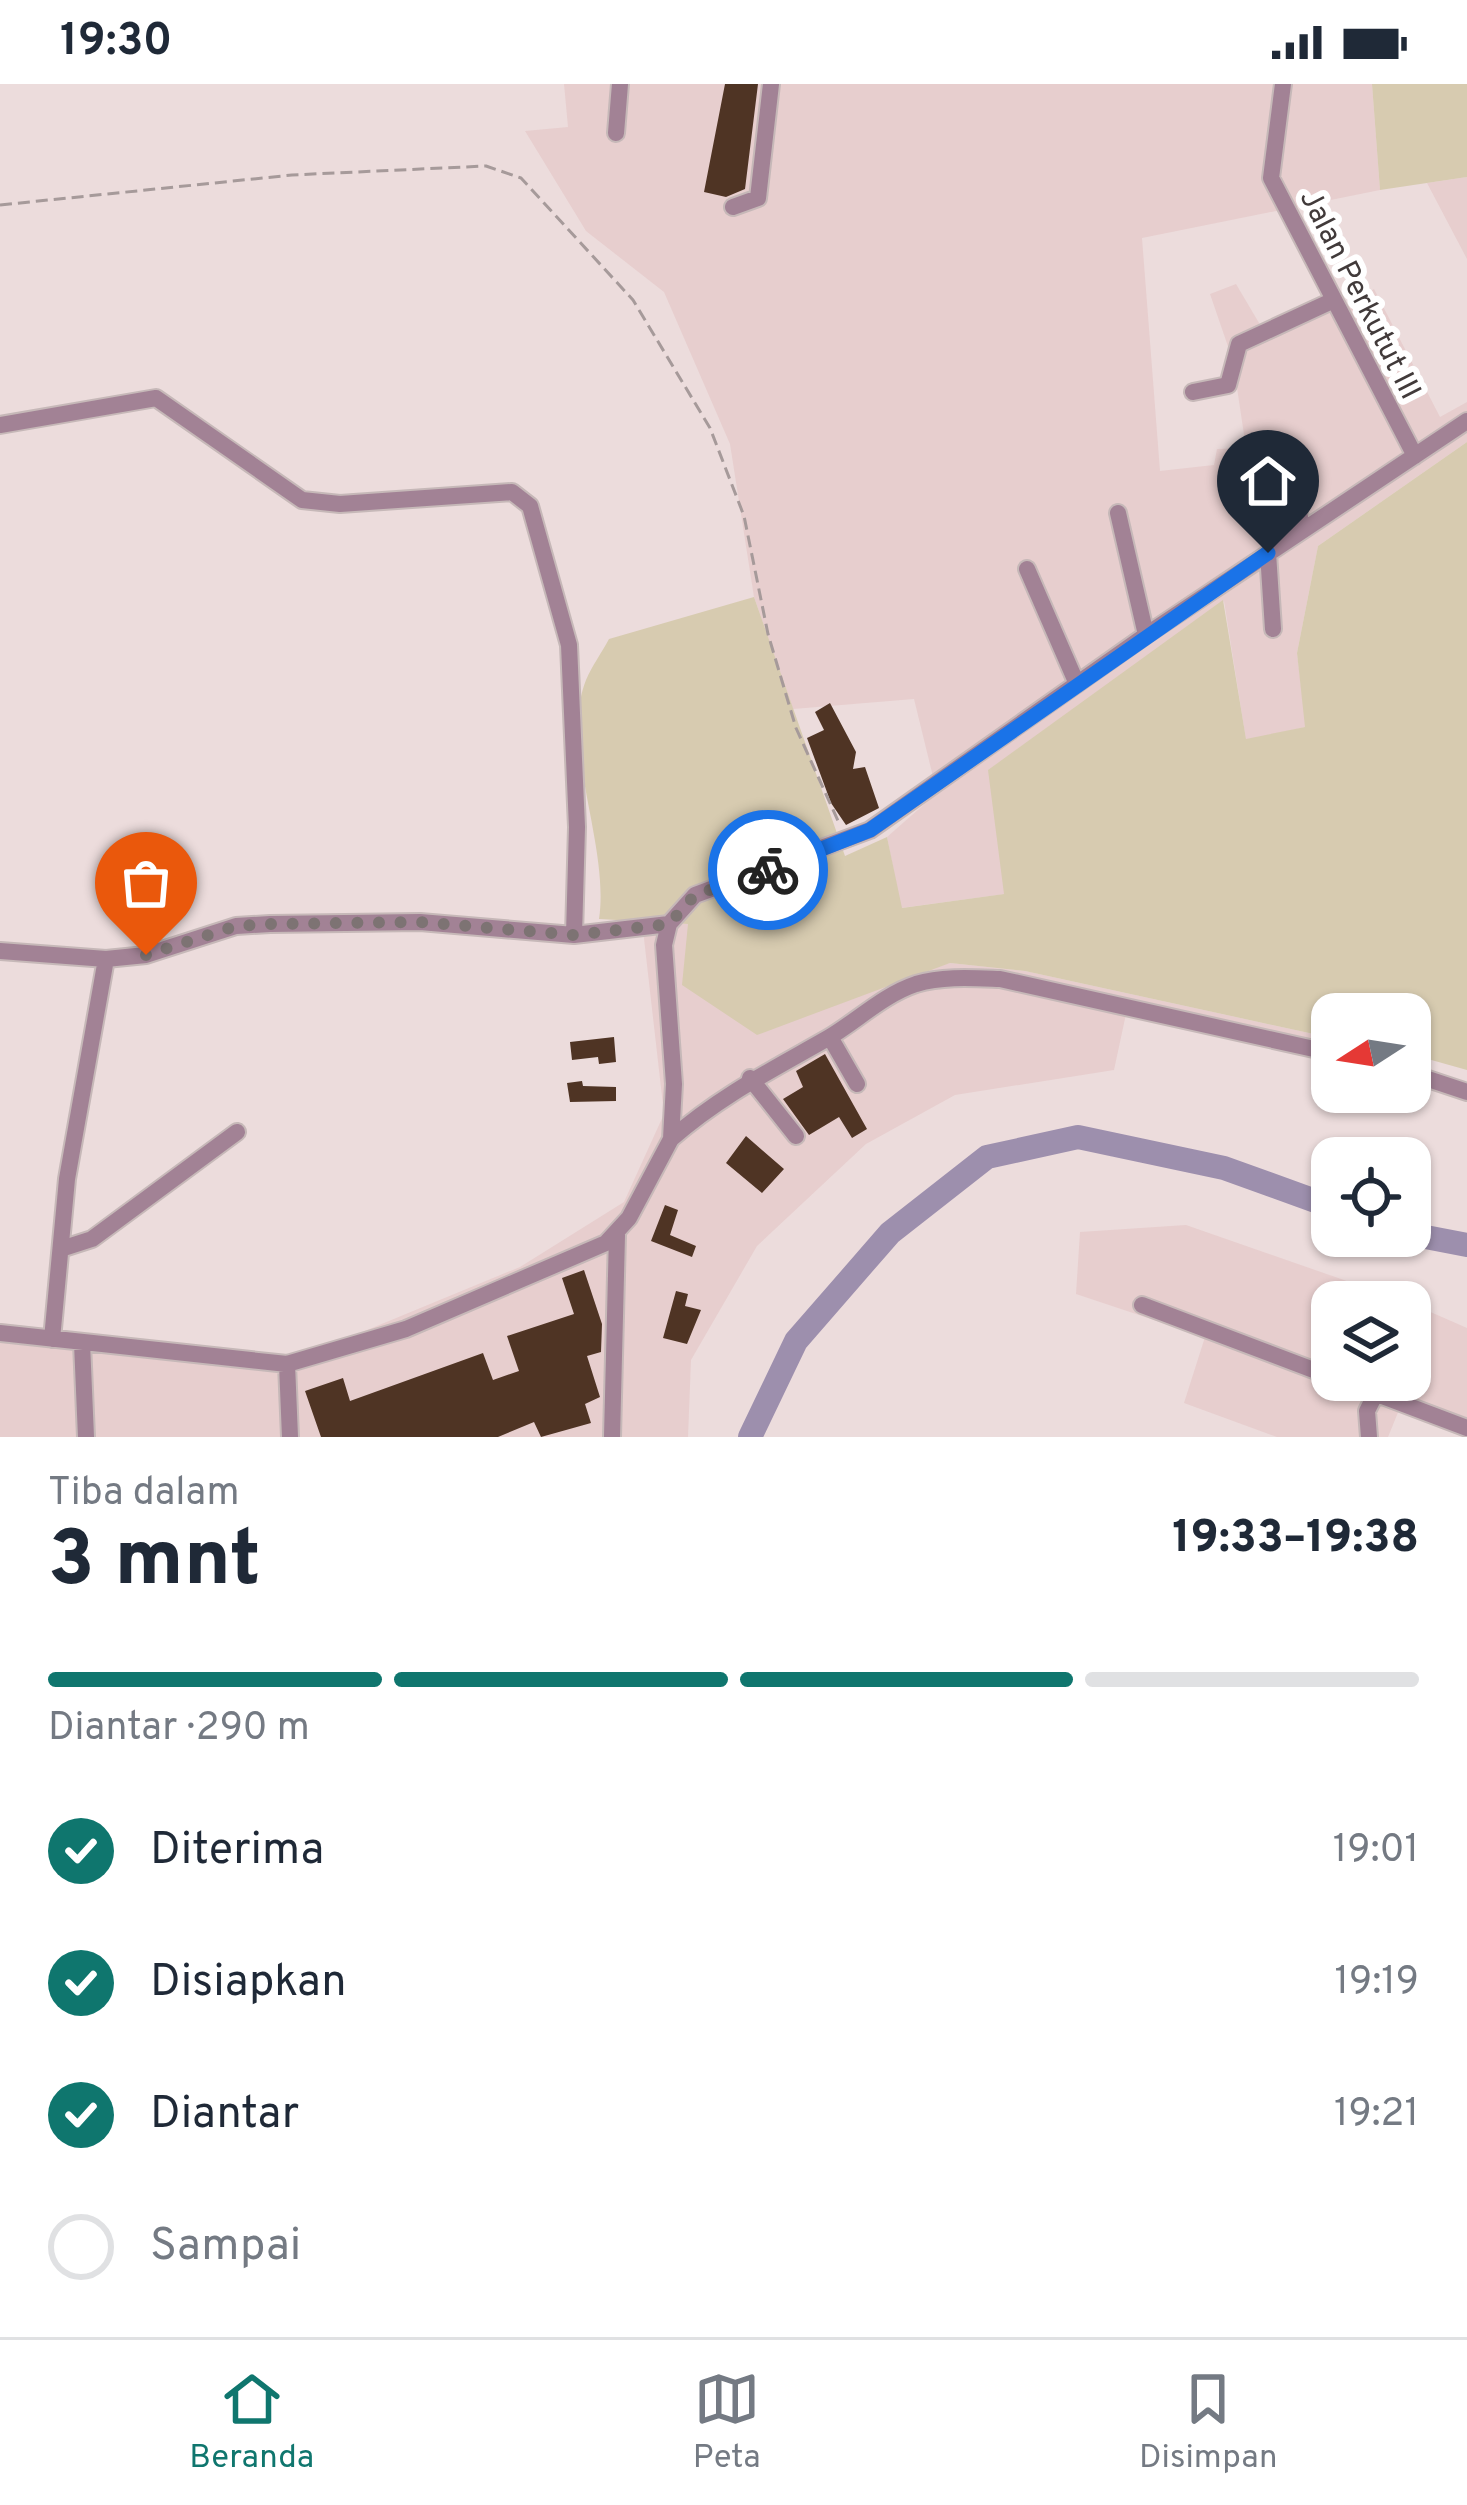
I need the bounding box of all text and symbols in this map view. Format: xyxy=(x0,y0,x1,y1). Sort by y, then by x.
text: 19:30 xyxy=(60,14,172,71)
street label: Jalan Perkutut III xyxy=(1290,184,1428,406)
pin xyxy=(1217,430,1319,553)
icon: home xyxy=(1235,448,1301,514)
courier xyxy=(708,810,828,930)
pin xyxy=(95,832,197,955)
icon: bike xyxy=(735,837,801,903)
icon: bag xyxy=(113,850,179,916)
north arrow xyxy=(1311,993,1431,1113)
map controls xyxy=(1311,993,1431,1401)
button: locate xyxy=(1311,1137,1431,1257)
button: layers xyxy=(1311,1281,1431,1401)
text: Tiba dalam xyxy=(48,1470,240,1519)
text: 19:33–19:38 xyxy=(1172,1511,1419,1568)
text: 3 mnt xyxy=(48,1514,261,1613)
text: Diantar · 290 m xyxy=(48,1705,310,1754)
icon: check xyxy=(48,1818,114,1884)
text: Diterima xyxy=(150,1823,324,1880)
text: 19:01 xyxy=(1333,1827,1419,1876)
icon: check xyxy=(48,1950,114,2016)
text: Disiapkan xyxy=(150,1955,347,2012)
text: 19:19 xyxy=(1335,1959,1419,2008)
icon: check xyxy=(48,2082,114,2148)
text: Diantar xyxy=(150,2087,299,2144)
text: 19:21 xyxy=(1334,2091,1419,2140)
text: Sampai xyxy=(150,2219,301,2276)
tab: Beranda xyxy=(189,2366,314,2480)
tab: Peta xyxy=(693,2366,761,2480)
tab: Disimpan xyxy=(1139,2366,1278,2480)

